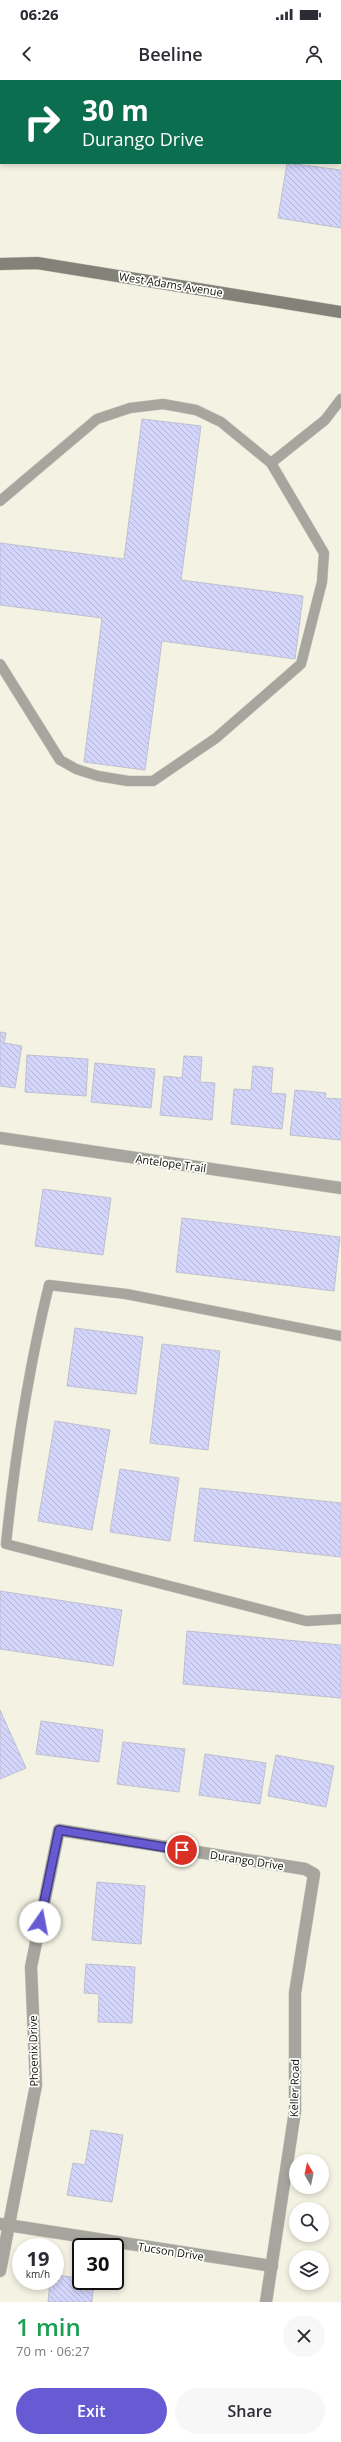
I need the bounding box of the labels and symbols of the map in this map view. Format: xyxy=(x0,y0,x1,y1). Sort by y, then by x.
street label: West Adams Avenue xyxy=(118,268,224,300)
street label: Antelope Trail xyxy=(135,1151,207,1175)
pin xyxy=(165,1833,199,1867)
street label: Durango Drive xyxy=(209,1847,285,1873)
position arrow xyxy=(19,1901,61,1943)
street label: Phoenix Drive xyxy=(25,2015,41,2087)
street label: Keller Road xyxy=(286,2059,302,2117)
north arrow xyxy=(289,2154,329,2194)
speed limit sign: 30 xyxy=(72,2238,124,2290)
street label: Tucson Drive xyxy=(137,2238,205,2264)

